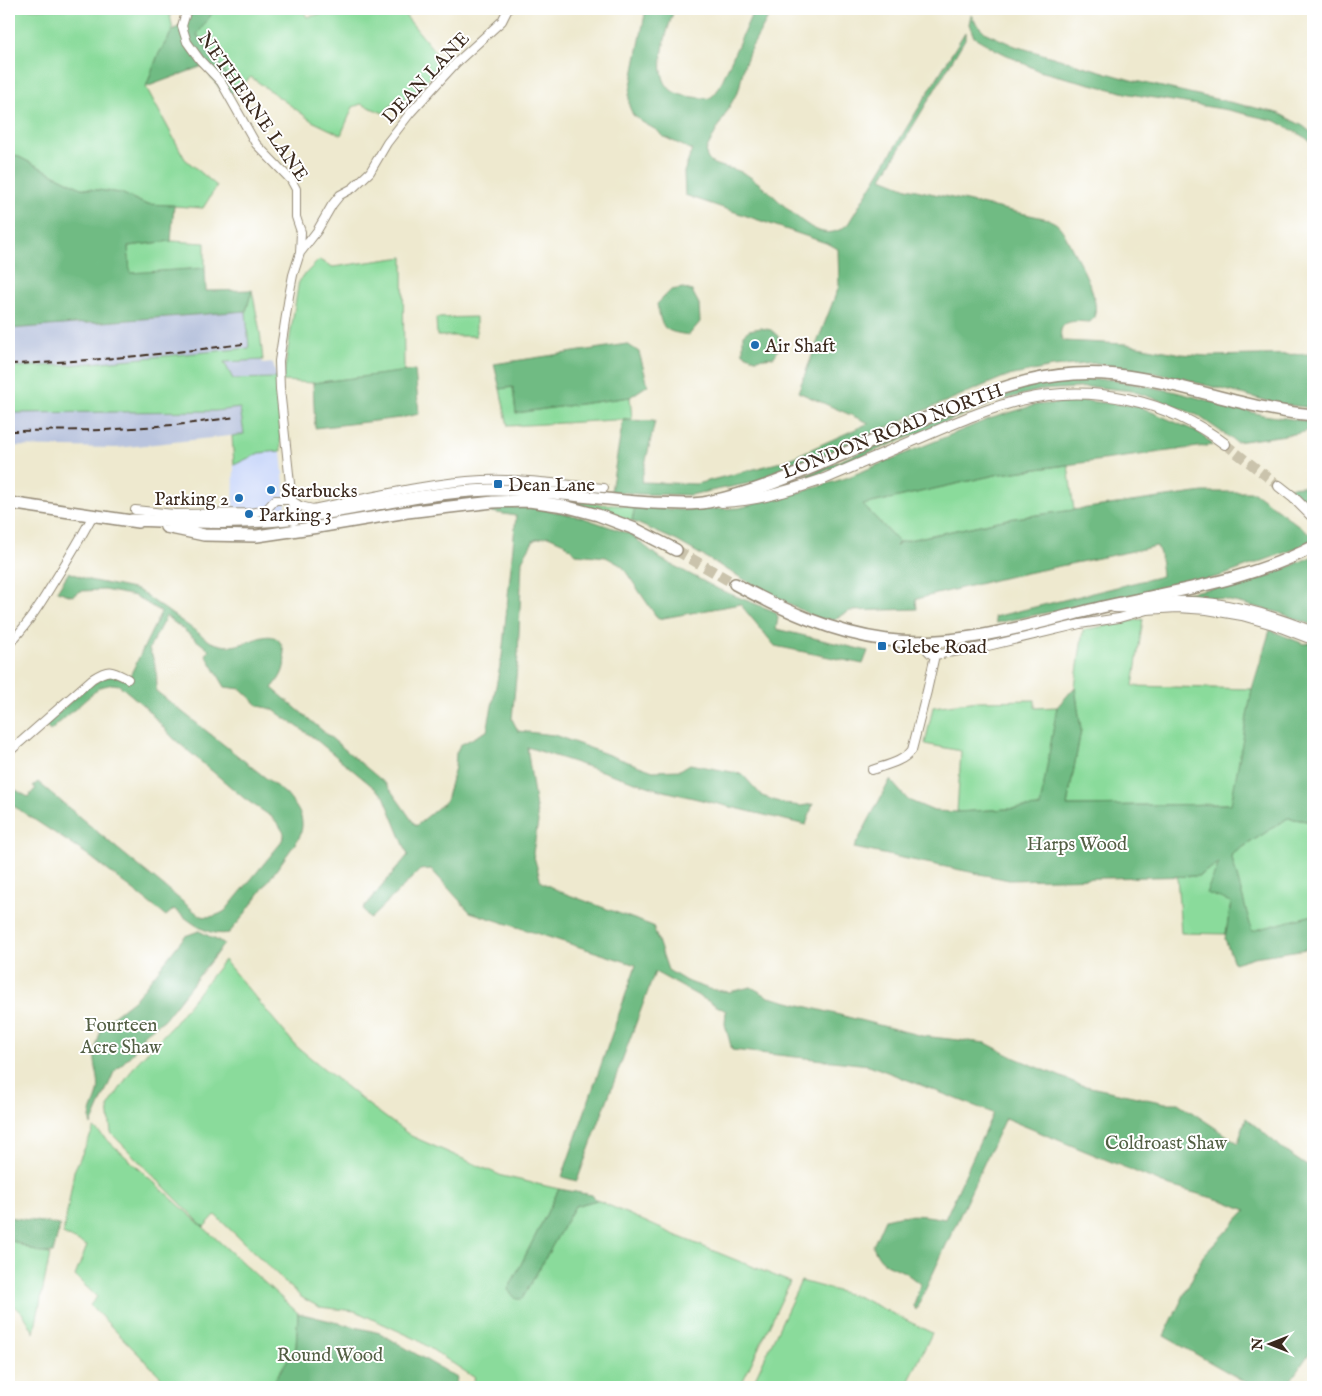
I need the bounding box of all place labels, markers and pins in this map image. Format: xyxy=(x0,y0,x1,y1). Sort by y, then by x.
place label: Air Shaft xyxy=(764,335,836,359)
marker: Air Shaft xyxy=(749,339,761,351)
place label: Dean Lane xyxy=(508,474,595,498)
marker: Dean Lane xyxy=(492,478,504,490)
place label: Starbucks xyxy=(281,480,357,504)
marker: Starbucks xyxy=(265,484,277,496)
place label: Parking 2 xyxy=(154,488,229,512)
marker: Parking 2 xyxy=(233,492,245,504)
place label: Parking 3 xyxy=(259,504,332,528)
marker: Parking 3 xyxy=(243,508,255,520)
place label: Glebe Road xyxy=(892,636,988,660)
marker: Glebe Road xyxy=(876,640,888,652)

